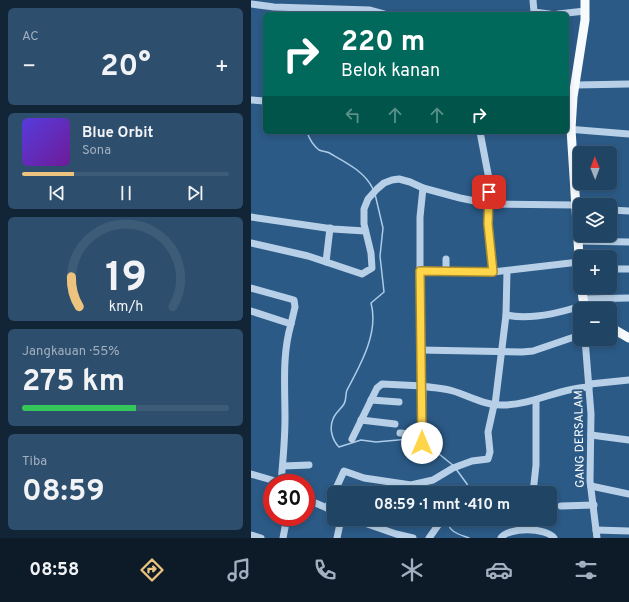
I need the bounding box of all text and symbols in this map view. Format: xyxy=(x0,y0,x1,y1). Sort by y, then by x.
text: 220 m xyxy=(341,25,425,61)
icon: right xyxy=(275,28,327,80)
text: AC xyxy=(22,29,39,45)
text: 20° xyxy=(100,49,151,86)
text: − xyxy=(22,54,36,81)
text: + xyxy=(215,54,229,81)
text: Belok kanan xyxy=(341,60,440,83)
icon: left xyxy=(342,104,364,126)
icon: ahead xyxy=(384,104,406,126)
icon: ahead xyxy=(426,104,448,126)
icon: right xyxy=(468,104,490,126)
text: Blue Orbit xyxy=(82,124,153,143)
text: Sona xyxy=(82,143,111,159)
north arrow xyxy=(573,146,617,190)
map controls xyxy=(573,146,617,346)
pin xyxy=(472,175,506,209)
icon: arrive xyxy=(478,181,500,203)
icon: previous xyxy=(46,182,68,204)
icon: pause xyxy=(115,182,137,204)
icon: next xyxy=(184,182,206,204)
button: layers xyxy=(573,198,617,242)
button: + xyxy=(573,250,617,294)
text: 19 xyxy=(104,253,147,306)
text: km/h xyxy=(108,298,143,316)
button: − xyxy=(573,302,617,346)
text: Jangkauan · 55% xyxy=(22,344,120,360)
text: 275 km xyxy=(22,364,125,401)
street label: GANG DERSALAM xyxy=(571,390,589,488)
position arrow xyxy=(401,422,443,464)
text: Tiba xyxy=(22,454,47,470)
text: 08:59 xyxy=(22,474,105,511)
speed limit sign: 30 xyxy=(263,474,315,526)
text: 08:59 · 1 mnt · 410 m xyxy=(374,496,510,515)
icon: directions xyxy=(138,556,166,584)
icon: music xyxy=(225,556,253,584)
icon: phone xyxy=(311,556,339,584)
icon: climate xyxy=(398,556,426,584)
icon: car xyxy=(485,556,513,584)
icon: filters xyxy=(572,556,600,584)
text: 08:58 xyxy=(29,559,79,582)

